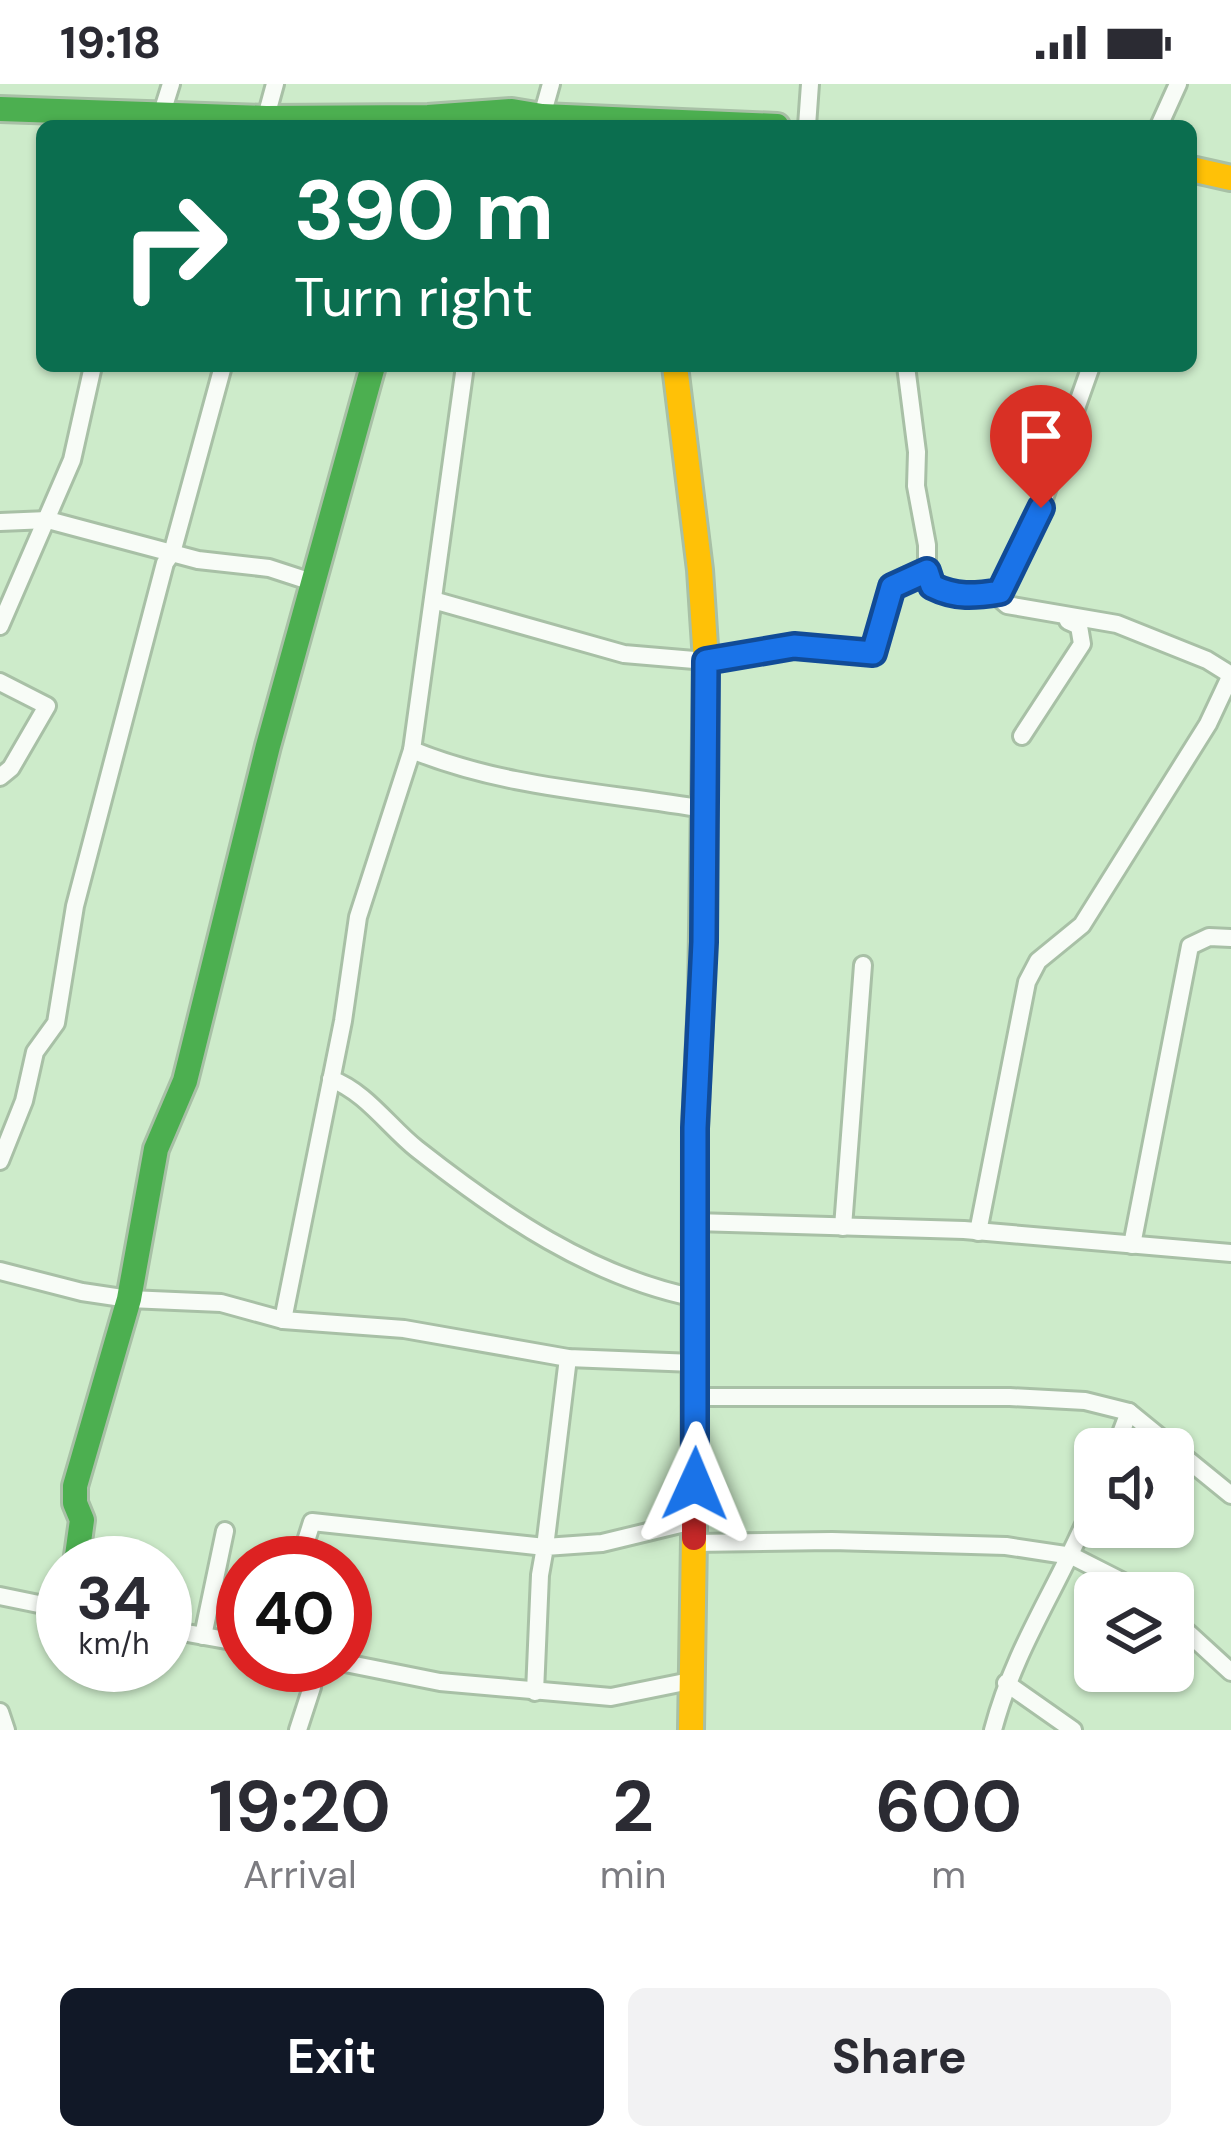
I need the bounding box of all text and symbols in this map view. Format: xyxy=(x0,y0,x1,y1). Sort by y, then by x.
text: 19:18 xyxy=(60,13,161,72)
text: 390 m xyxy=(294,156,554,265)
icon: right xyxy=(96,168,252,324)
text: Turn right xyxy=(294,262,533,333)
pin xyxy=(990,385,1092,508)
icon: arrive xyxy=(1008,403,1074,469)
position arrow xyxy=(632,1421,758,1547)
map controls xyxy=(1074,1428,1194,1692)
button: sound xyxy=(1074,1428,1194,1548)
speed limit sign: 40 xyxy=(216,1536,372,1692)
text: 34 xyxy=(76,1559,152,1638)
button: layers xyxy=(1074,1572,1194,1692)
text: km/h xyxy=(79,1624,149,1663)
text: 19:20 xyxy=(209,1760,391,1853)
text: 2 xyxy=(612,1760,654,1853)
text: 600 xyxy=(875,1760,1022,1853)
text: Arrival xyxy=(243,1849,357,1900)
text: min xyxy=(600,1849,666,1900)
text: m xyxy=(931,1849,966,1900)
button: Exit xyxy=(60,1988,604,2126)
button: Share xyxy=(628,1988,1171,2126)

